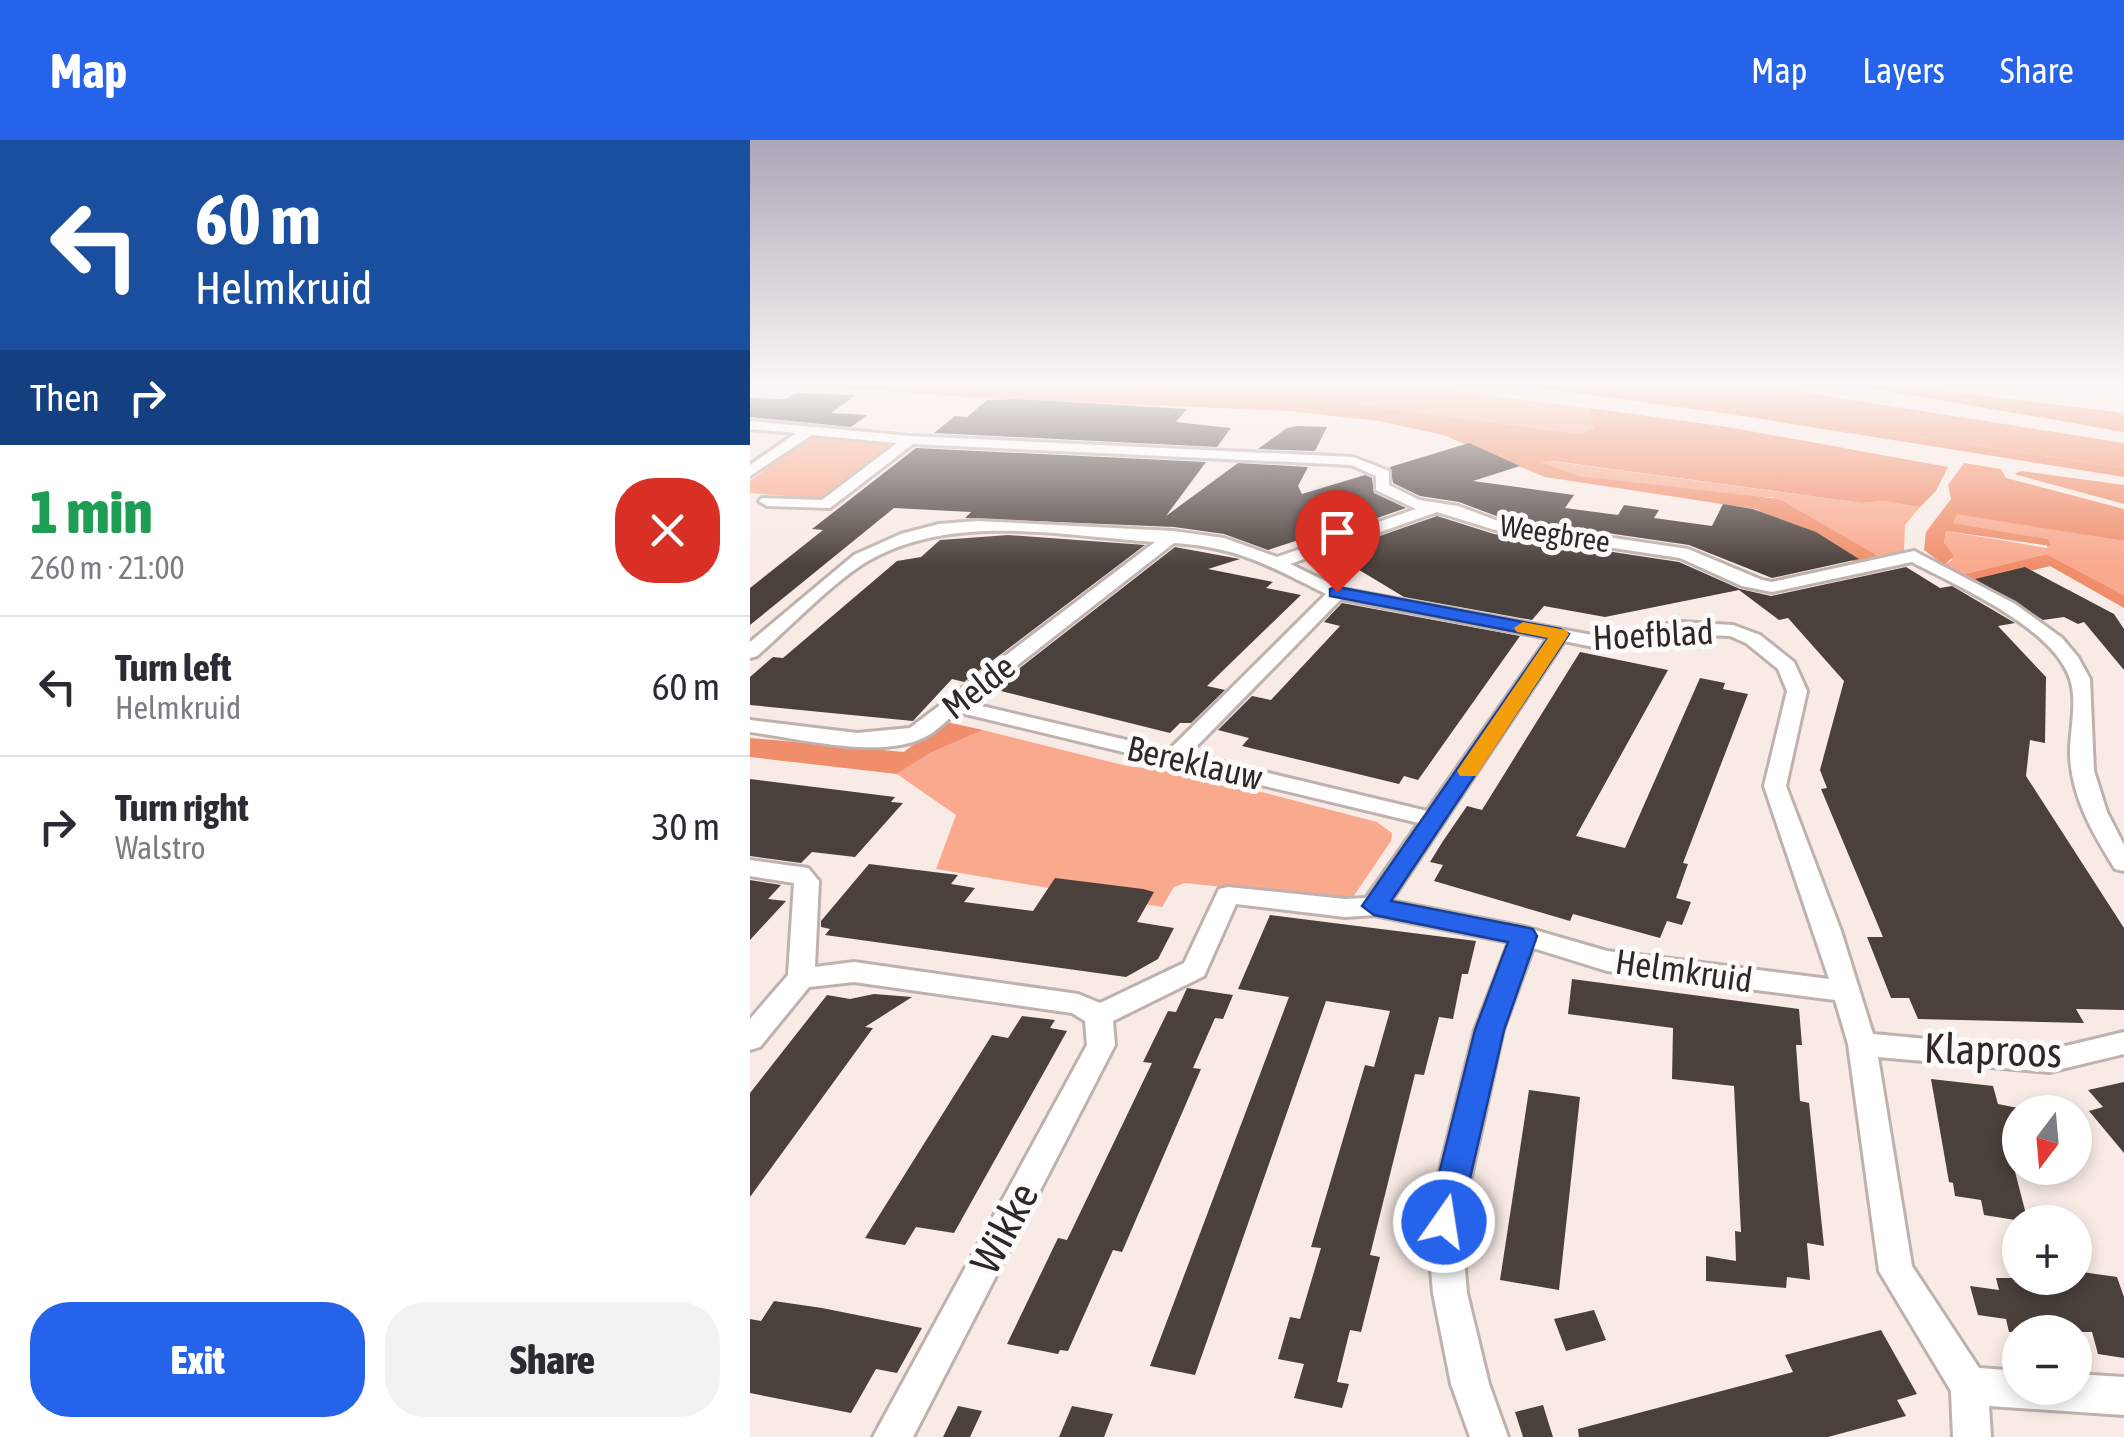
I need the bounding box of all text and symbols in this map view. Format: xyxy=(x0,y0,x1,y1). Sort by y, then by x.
text: Map xyxy=(50,43,127,98)
text: Map xyxy=(1751,50,1807,90)
text: Layers xyxy=(1862,50,1945,90)
text: Share xyxy=(2000,50,2074,90)
text: 60 m xyxy=(195,179,321,259)
icon: left xyxy=(30,180,160,310)
text: Helmkruid xyxy=(195,262,372,314)
icon: right xyxy=(120,370,175,425)
text: Then xyxy=(30,376,100,419)
text: 1 min xyxy=(30,477,153,546)
button: close xyxy=(615,478,720,583)
pin xyxy=(1295,490,1380,593)
icon: arrive xyxy=(1310,505,1365,560)
street label: Weegbree xyxy=(1498,508,1612,558)
text: 260 m · 21:00 xyxy=(30,549,185,586)
street label: Hoefblad xyxy=(1591,611,1715,657)
street label: Melde xyxy=(934,645,1022,727)
text: Turn left xyxy=(115,646,231,689)
icon: left xyxy=(30,659,85,714)
text: 60 m xyxy=(652,665,720,708)
text: Helmkruid xyxy=(115,689,241,726)
street label: Bereklauw xyxy=(1124,727,1267,797)
text: Turn right xyxy=(115,786,249,829)
icon: right xyxy=(30,799,85,854)
text: 30 m xyxy=(652,805,720,848)
text: Walstro xyxy=(115,829,206,866)
street label: Helmkruid xyxy=(1613,941,1755,999)
street label: Klaproos xyxy=(1923,1024,2063,1076)
north arrow xyxy=(2002,1095,2092,1185)
map controls xyxy=(2002,1095,2092,1405)
position arrow xyxy=(1392,1170,1496,1274)
street label: Wikke xyxy=(960,1175,1048,1281)
button: + xyxy=(2002,1205,2092,1295)
button: Exit xyxy=(30,1302,365,1417)
button: Share xyxy=(385,1302,720,1417)
button: − xyxy=(2002,1315,2092,1405)

